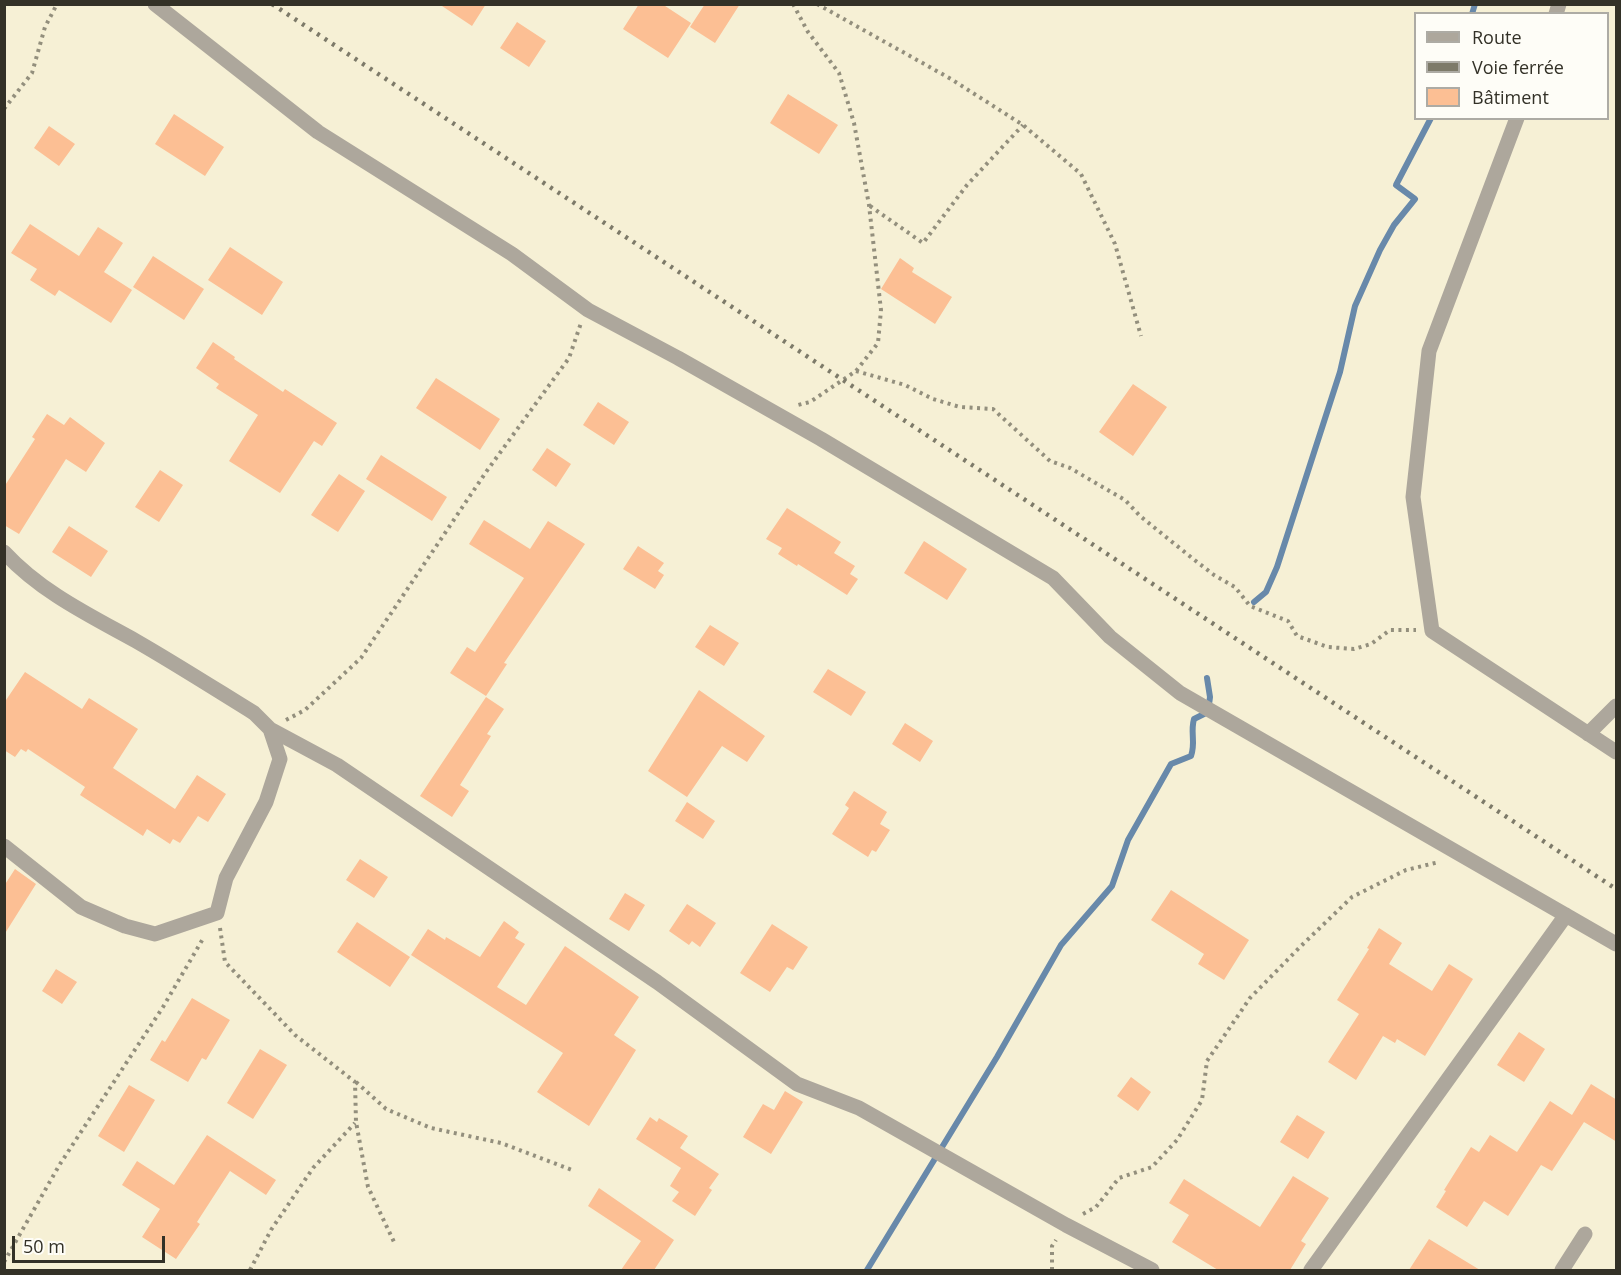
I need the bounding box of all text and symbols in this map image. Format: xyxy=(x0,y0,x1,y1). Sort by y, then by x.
legend xyxy=(1414,12,1609,120)
text: Route xyxy=(1472,25,1522,49)
text: Voie ferrée xyxy=(1472,55,1564,79)
text: Bâtiment xyxy=(1472,85,1549,109)
scale bar xyxy=(15,1224,168,1262)
text: 50 m xyxy=(23,1234,65,1258)

